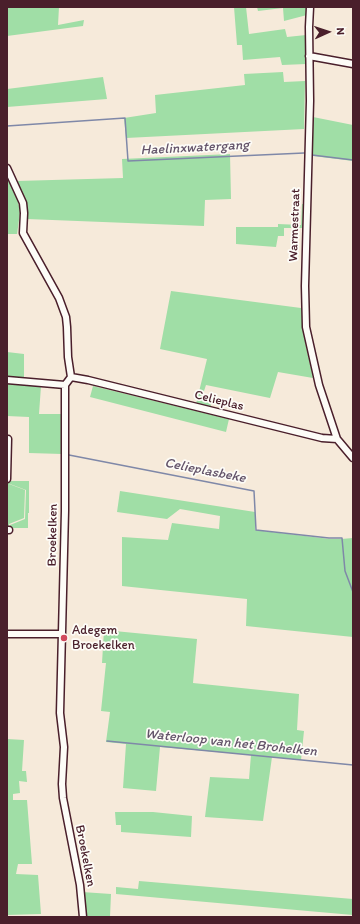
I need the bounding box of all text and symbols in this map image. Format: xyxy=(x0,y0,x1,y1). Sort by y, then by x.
north arrow xyxy=(308,12,348,52)
text: N xyxy=(334,27,347,35)
water label: Haelinxwatergang xyxy=(140,137,250,159)
street label: Warmestraat xyxy=(286,188,304,262)
street label: Celieplas xyxy=(193,387,245,415)
water label: Celieplasbeke xyxy=(163,455,247,487)
street label: Broekelken xyxy=(45,504,61,566)
place label: Adegem Broekelken xyxy=(72,623,135,654)
marker: Adegem Broekelken xyxy=(59,633,69,643)
water label: Waterloop van het Brohelken xyxy=(144,726,318,760)
street label: Broekelken xyxy=(71,824,99,888)

